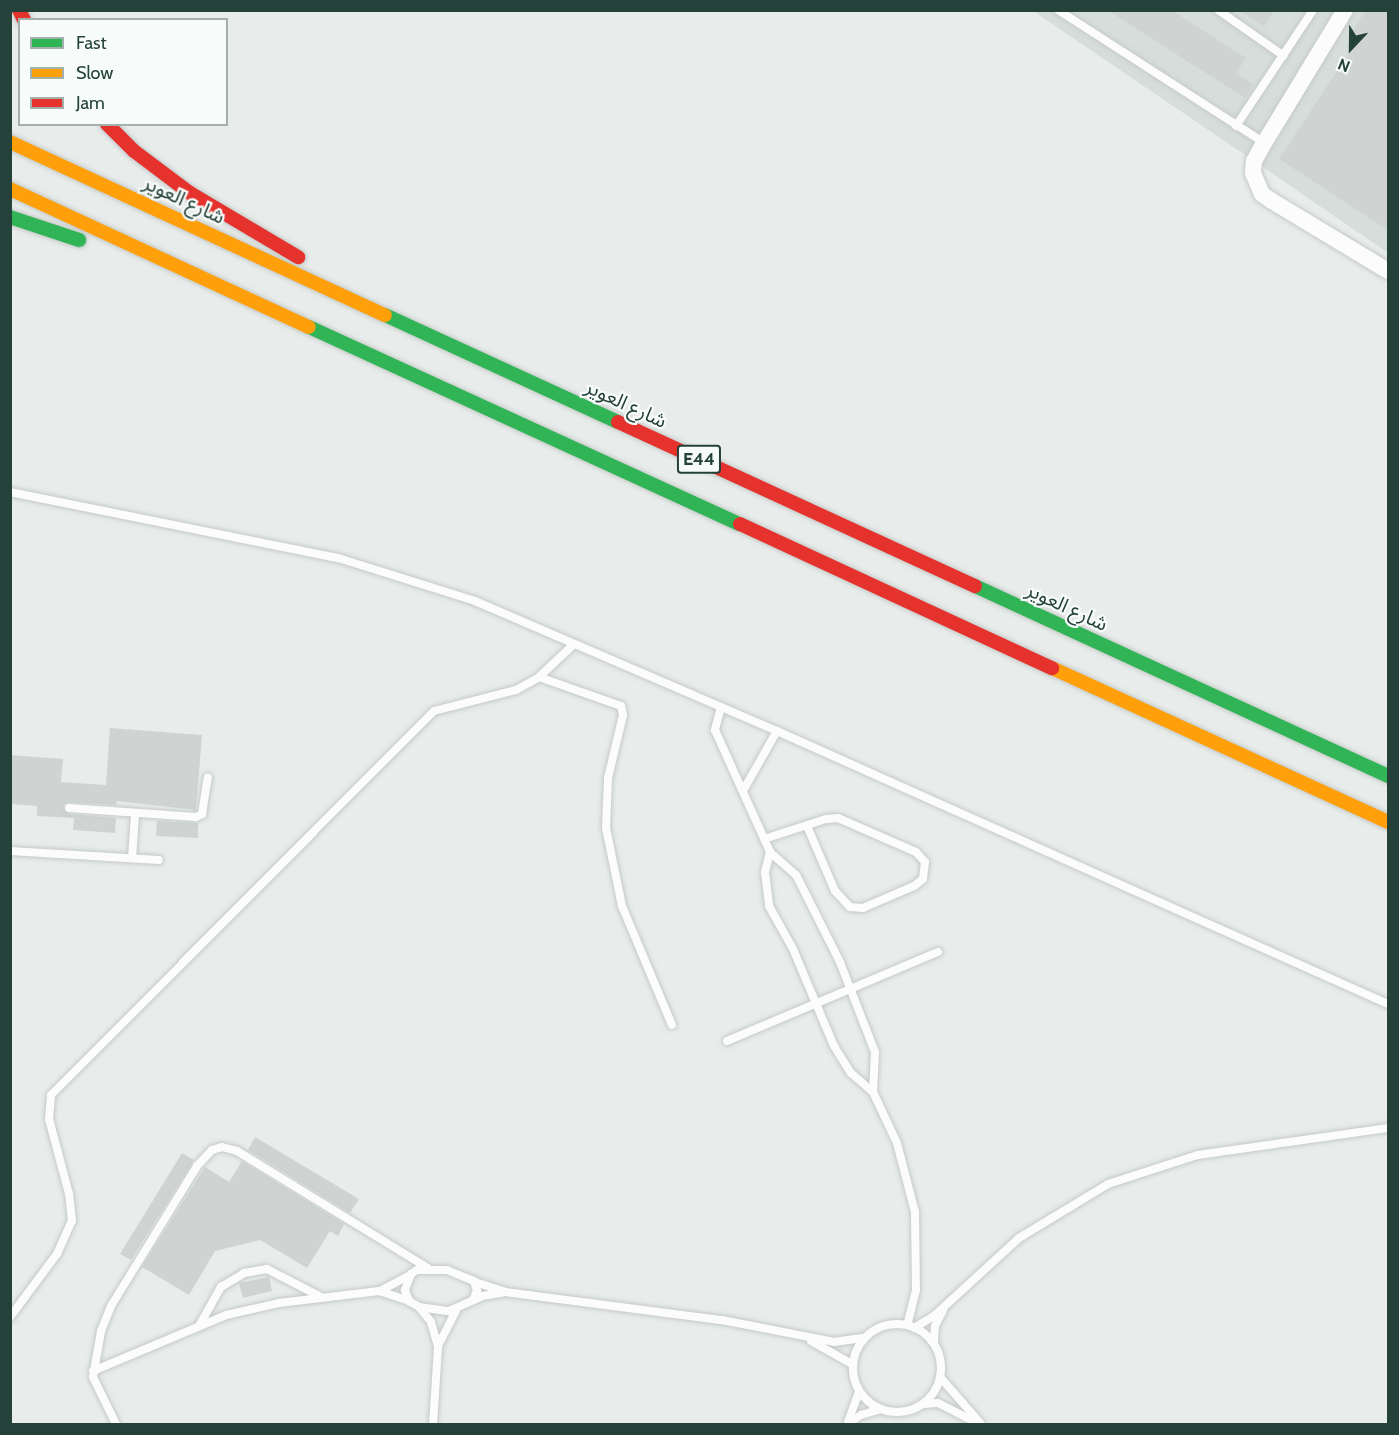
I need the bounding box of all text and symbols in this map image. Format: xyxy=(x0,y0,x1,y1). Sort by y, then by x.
legend xyxy=(18,18,228,126)
north arrow xyxy=(1321,18,1381,78)
text: Fast xyxy=(76,32,107,54)
text: N xyxy=(1335,54,1353,76)
text: Slow xyxy=(76,62,113,84)
text: Jam xyxy=(76,92,105,114)
street label: شارع العوير xyxy=(139,171,229,229)
street label: شارع العوير xyxy=(581,375,671,433)
road number: E44 xyxy=(676,444,722,474)
street label: شارع العوير xyxy=(1022,578,1112,636)

